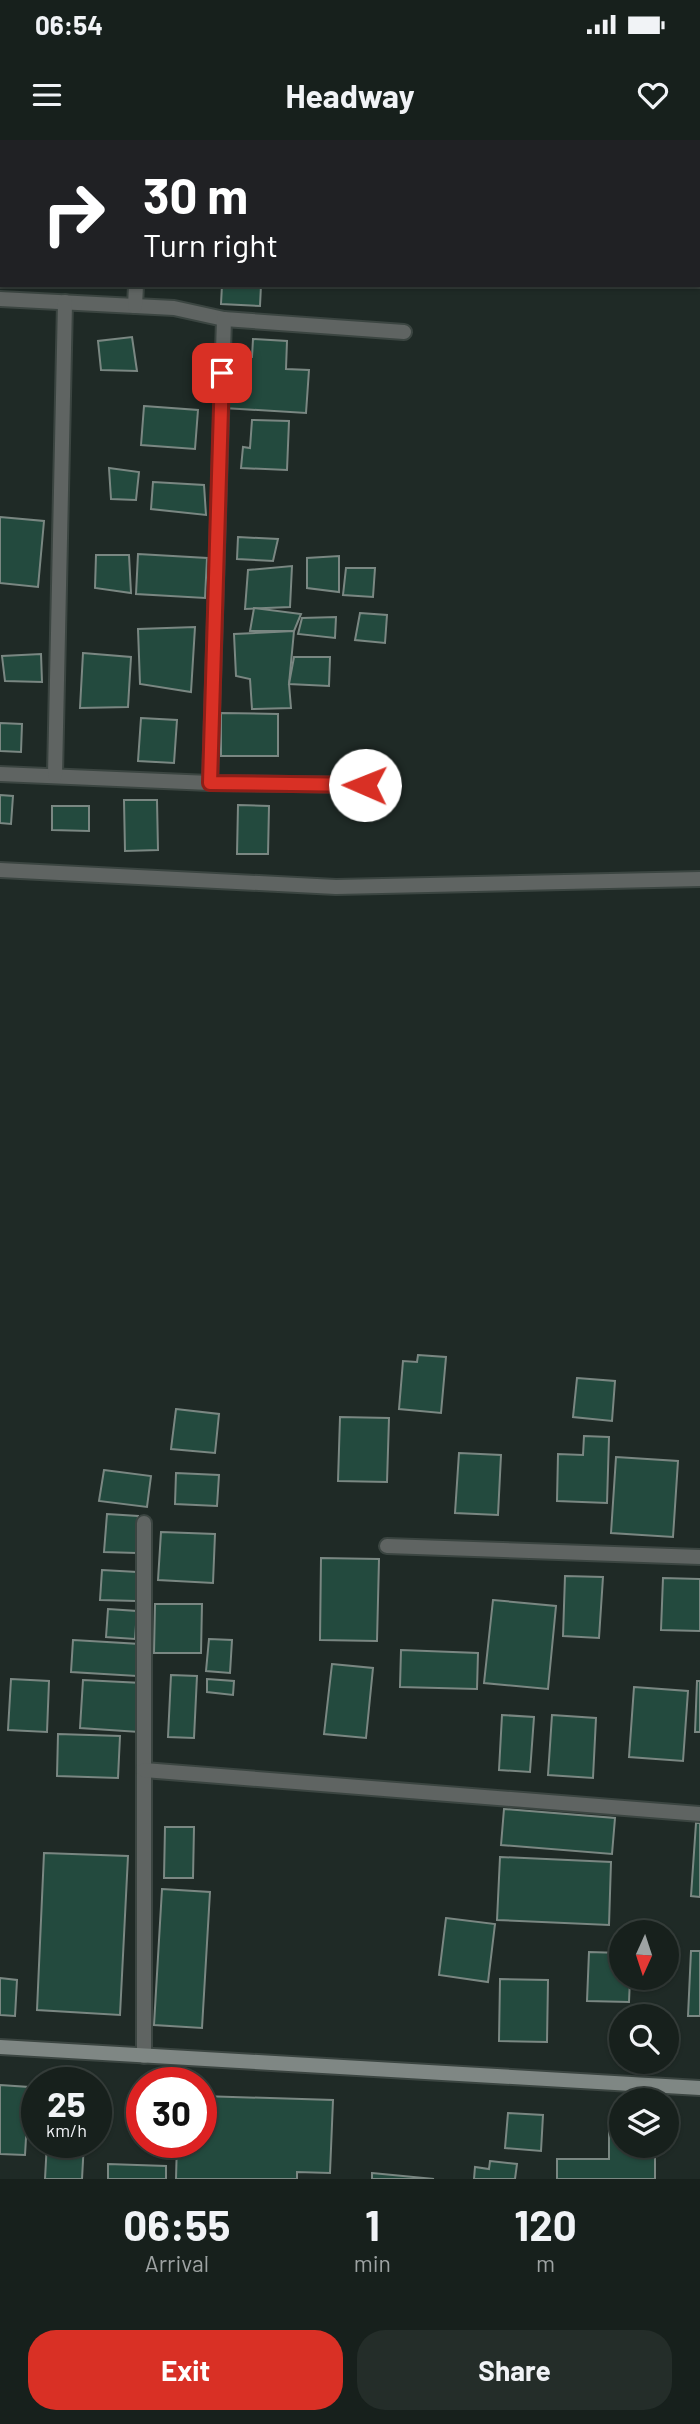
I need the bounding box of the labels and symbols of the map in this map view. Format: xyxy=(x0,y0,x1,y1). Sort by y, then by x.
pin xyxy=(192,343,252,403)
position arrow xyxy=(328,748,402,822)
north arrow xyxy=(609,1920,679,1990)
speed limit sign: 30 xyxy=(126,2067,217,2158)

